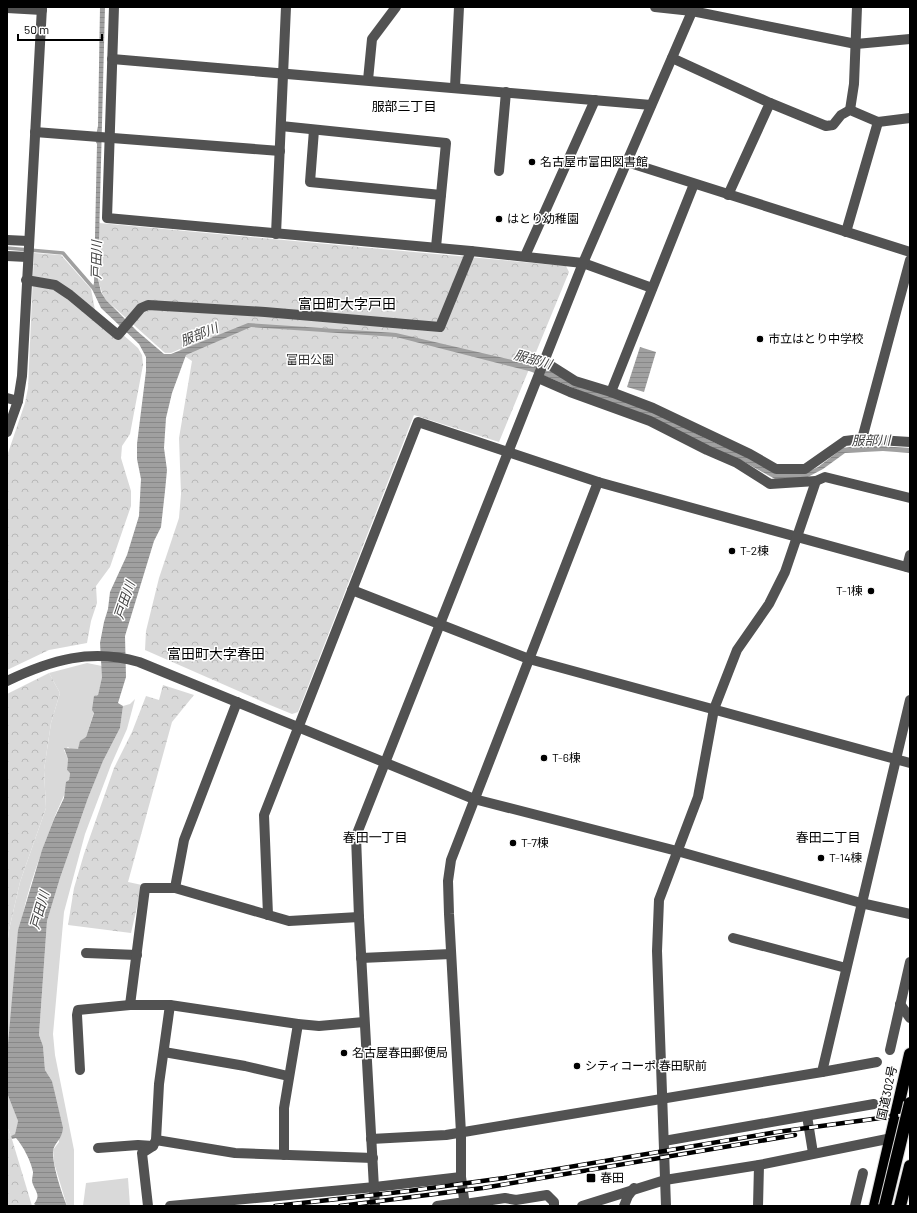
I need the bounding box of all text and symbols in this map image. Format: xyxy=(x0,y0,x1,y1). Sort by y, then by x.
scale bar xyxy=(18,16,102,42)
text: 50 m xyxy=(24,22,49,36)
district label: 服部三丁目 xyxy=(371,98,437,114)
place label: 名古屋市富田図書館 xyxy=(540,154,648,168)
marker: 名古屋市富田図書館 xyxy=(527,157,537,167)
place label: はとり幼稚園 xyxy=(507,211,579,225)
marker: はとり幼稚園 xyxy=(494,214,504,224)
water label: 戸田川 xyxy=(88,238,104,280)
district label: 富田町大字戸田 xyxy=(298,295,396,312)
water label: 服部川 xyxy=(178,319,222,349)
place label: 市立はとり中学校 xyxy=(768,331,864,345)
marker: 市立はとり中学校 xyxy=(755,334,765,344)
water label: 服部川 xyxy=(512,346,556,373)
park label: 富田公園 xyxy=(286,352,334,366)
water label: 服部川 xyxy=(851,432,893,448)
place label: T-2棟 xyxy=(740,543,769,557)
marker: T-2棟 xyxy=(727,546,737,556)
water label: 戸田川 xyxy=(110,577,139,621)
place label: T-1棟 xyxy=(836,583,863,597)
marker: T-1棟 xyxy=(866,586,876,596)
district label: 富田町大字春田 xyxy=(167,645,265,662)
place label: T-6棟 xyxy=(552,750,581,764)
marker: T-6棟 xyxy=(539,753,549,763)
district label: 春田一丁目 xyxy=(342,829,408,845)
district label: 春田二丁目 xyxy=(795,829,861,845)
place label: T-7棟 xyxy=(521,835,549,849)
marker: T-7棟 xyxy=(508,838,518,848)
place label: T-14棟 xyxy=(829,850,863,864)
marker: T-14棟 xyxy=(816,853,826,863)
water label: 戸田川 xyxy=(26,887,53,931)
place label: 名古屋春田郵便局 xyxy=(352,1045,448,1059)
marker: 名古屋春田郵便局 xyxy=(339,1048,349,1058)
place label: シティコーポ 春田駅前 xyxy=(585,1058,707,1072)
marker: シティコーポ 春田駅前 xyxy=(572,1061,582,1071)
street label: 国道302号 xyxy=(873,1064,899,1121)
place label: 春田 xyxy=(600,1170,624,1184)
marker: 春田 xyxy=(585,1172,597,1184)

